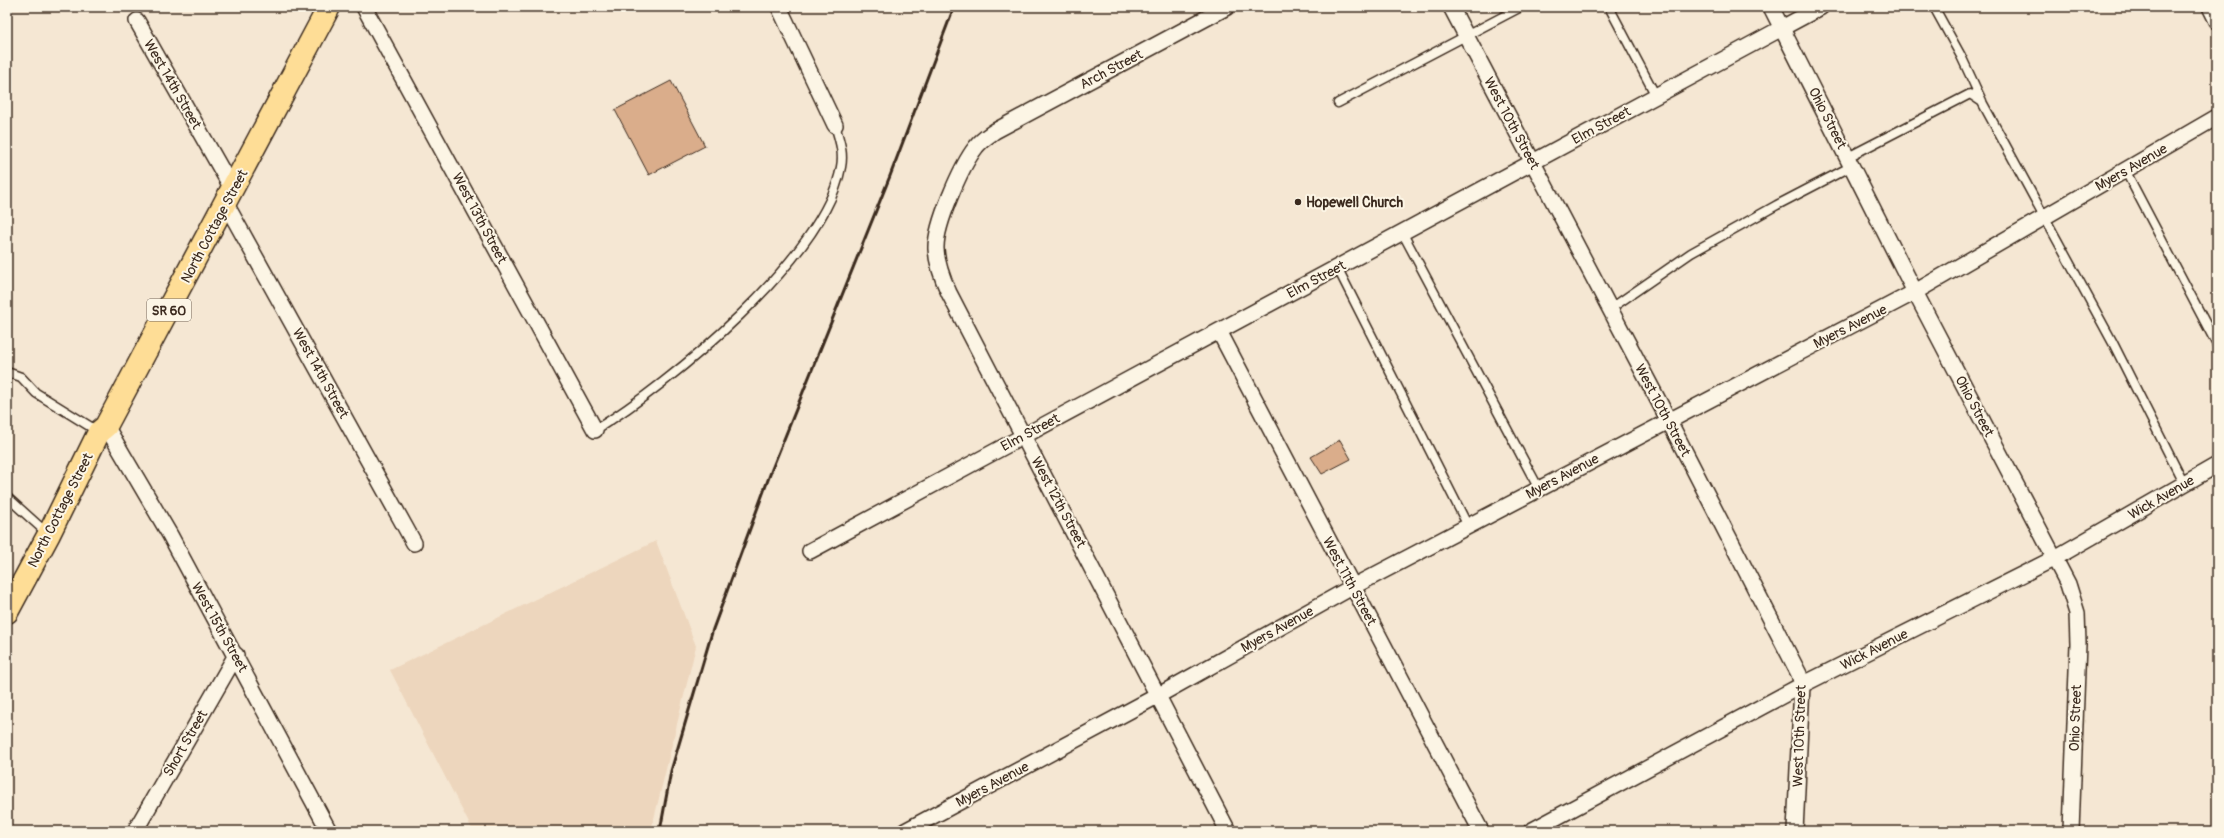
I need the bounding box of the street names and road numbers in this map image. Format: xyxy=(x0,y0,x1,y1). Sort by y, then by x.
street label: West 14th Street xyxy=(140,36,205,132)
street label: Arch Street xyxy=(1077,46,1146,93)
street label: West 10th Street xyxy=(1480,74,1543,173)
street label: Ohio Street xyxy=(1805,85,1850,152)
street label: Elm Street xyxy=(1569,103,1634,148)
street label: Myers Avenue xyxy=(2092,140,2170,195)
street label: North Cottage Street xyxy=(177,166,252,286)
street label: West 13th Street xyxy=(449,170,511,267)
street label: Elm Street xyxy=(1284,257,1349,302)
road number: SR 60 xyxy=(147,299,191,321)
street label: Myers Avenue xyxy=(1811,301,1890,352)
street label: West 14th Street xyxy=(289,325,353,422)
street label: West 10th Street xyxy=(1631,361,1694,460)
street label: Ohio Street xyxy=(1951,373,1998,440)
street label: Elm Street xyxy=(998,410,1063,455)
street label: North Cottage Street xyxy=(24,450,97,570)
street label: Myers Avenue xyxy=(1523,450,1602,503)
street label: West 12th Street xyxy=(1028,454,1090,551)
street label: Wick Avenue xyxy=(2125,472,2197,523)
street label: West 11th Street xyxy=(1319,534,1380,629)
street label: West 15th Street xyxy=(188,579,251,675)
street label: Myers Avenue xyxy=(1238,603,1317,656)
street label: Wick Avenue xyxy=(1838,625,1911,674)
street label: West 10th Street xyxy=(1789,684,1810,787)
street label: Ohio Street xyxy=(2066,684,2085,752)
street label: Short Street xyxy=(160,707,211,780)
street label: Myers Avenue xyxy=(953,758,1032,811)

